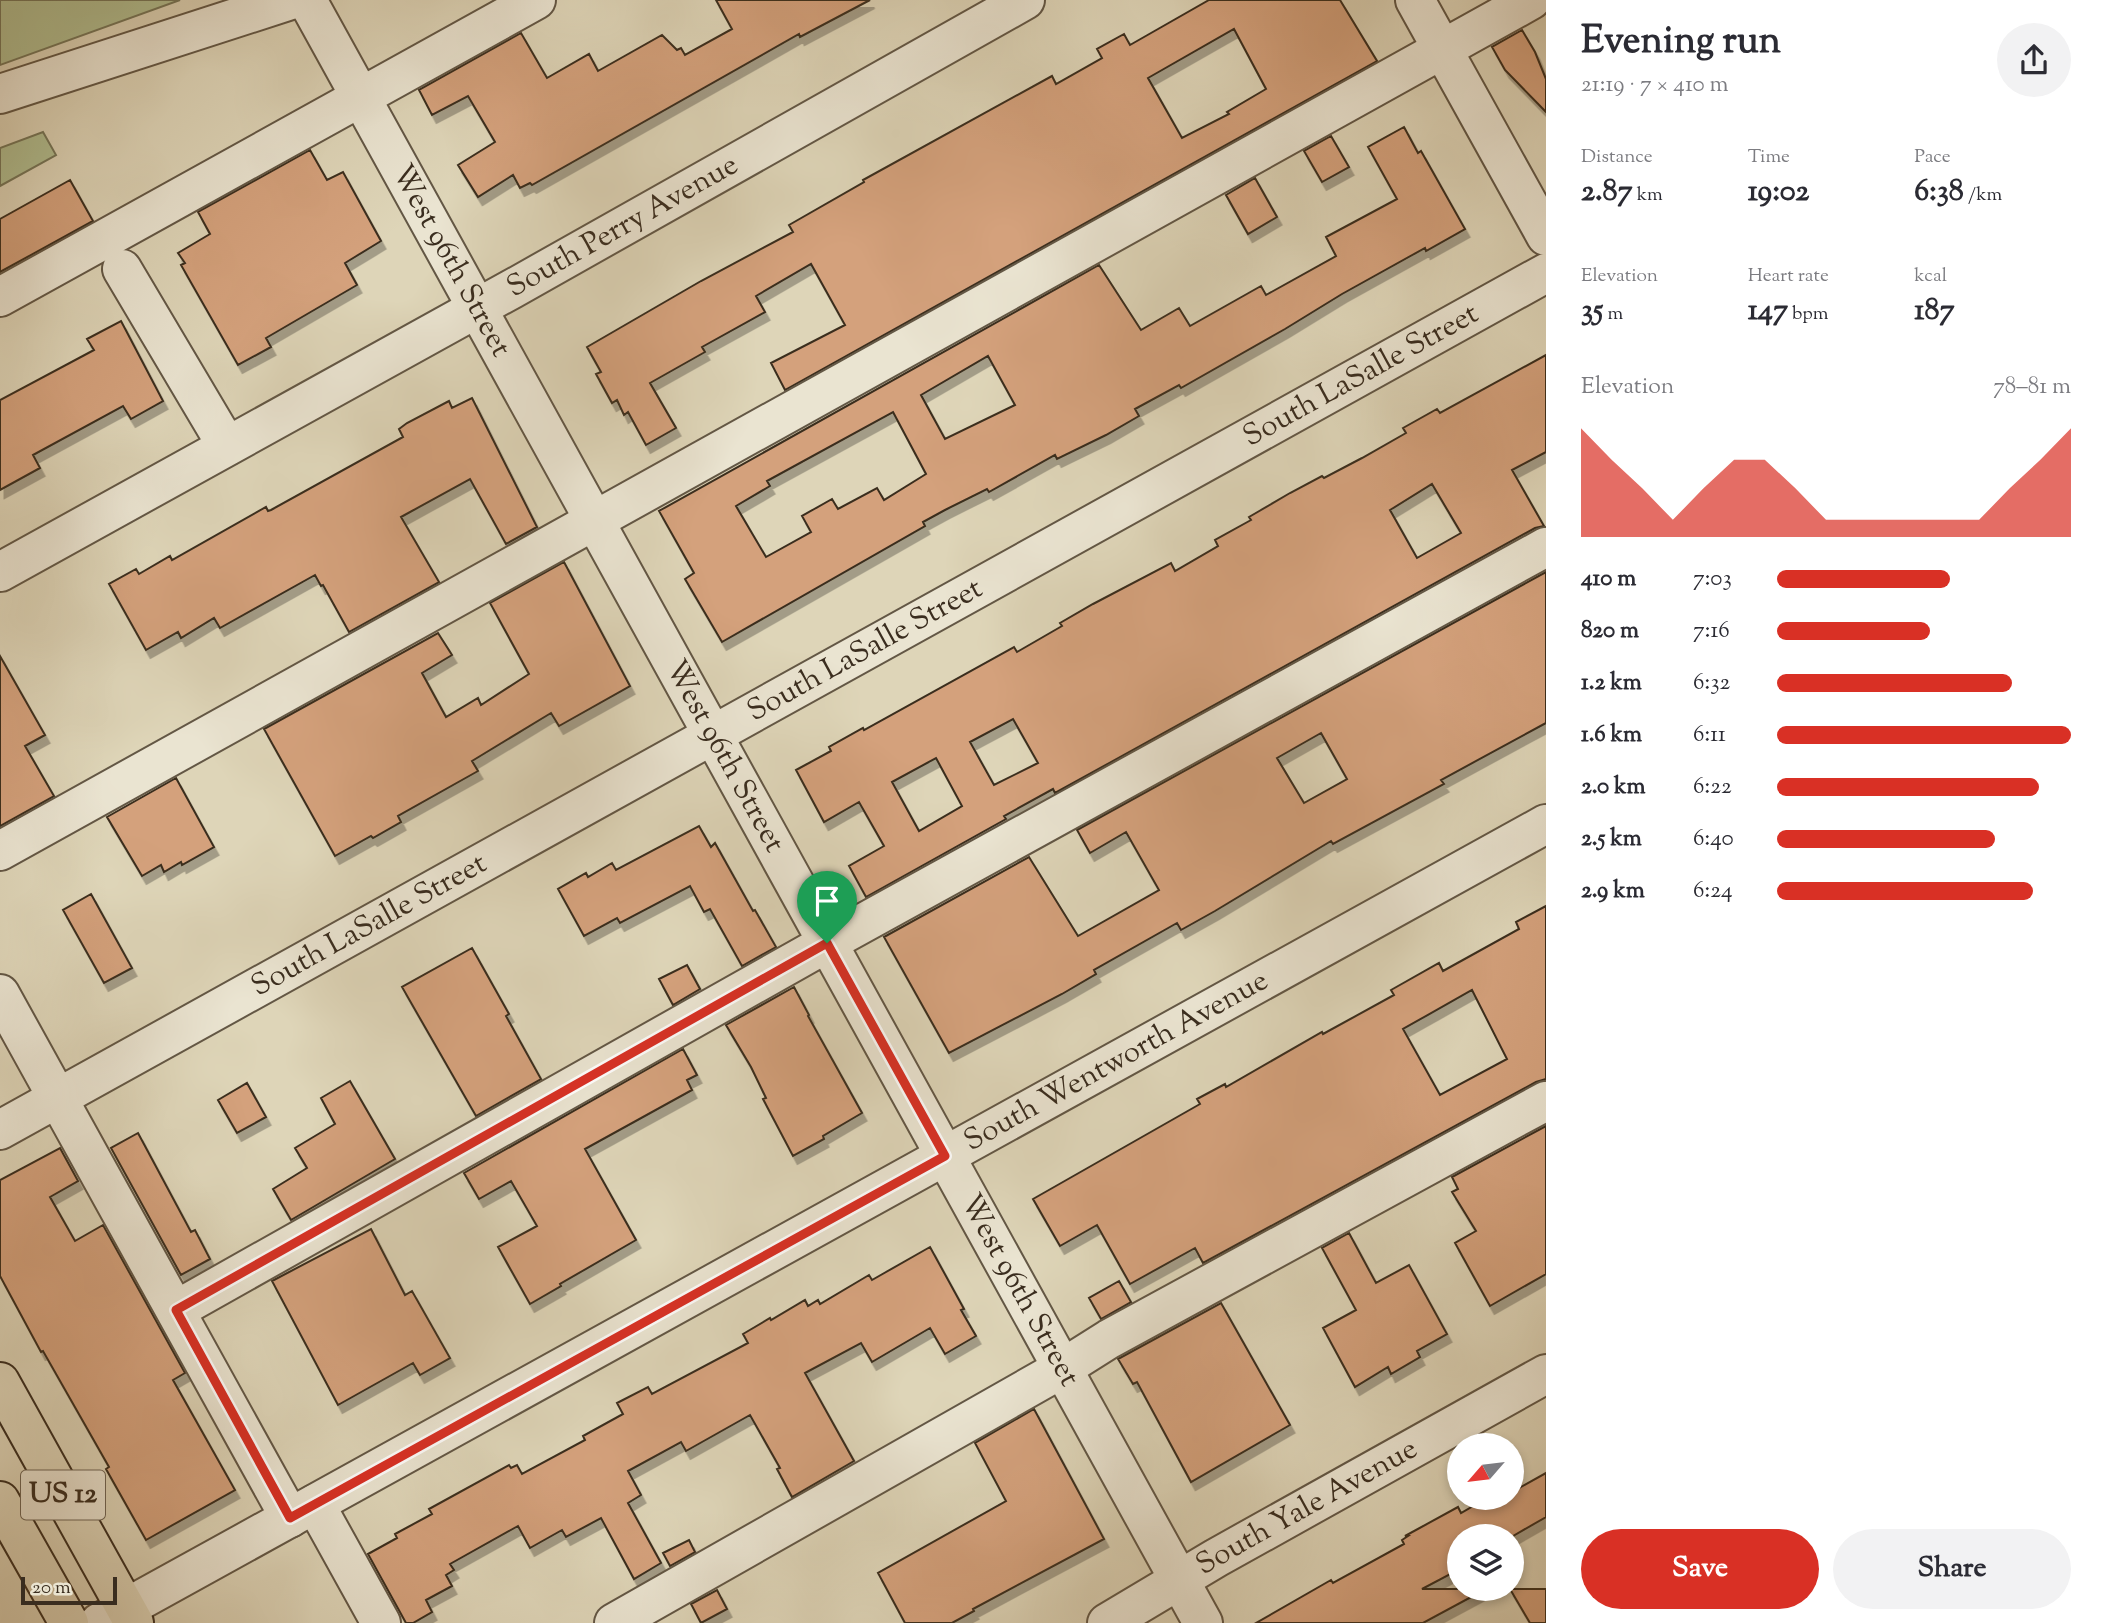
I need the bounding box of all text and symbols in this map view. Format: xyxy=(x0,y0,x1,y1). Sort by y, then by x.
text: Evening run xyxy=(1581,16,1781,70)
button: share xyxy=(1997,23,2071,97)
text: 21:19 · 7 × 410 m xyxy=(1581,69,1729,102)
street label: South Perry Avenue xyxy=(499,144,746,309)
text: Distance xyxy=(1581,144,1653,171)
text: Time xyxy=(1748,144,1790,171)
text: Pace xyxy=(1914,144,1951,171)
street label: West 96th Street xyxy=(380,157,522,365)
text: 2.87 xyxy=(1581,171,1633,214)
text: 19:02 xyxy=(1748,171,1809,214)
text: 6:38 xyxy=(1914,171,1964,214)
text: km xyxy=(1633,182,1663,209)
text: /km xyxy=(1964,182,2002,209)
text: Elevation xyxy=(1581,263,1658,290)
text: Heart rate xyxy=(1748,263,1829,290)
text: kcal xyxy=(1914,263,1947,290)
text: 35 xyxy=(1581,290,1603,333)
text: 147 xyxy=(1748,290,1788,333)
text: 187 xyxy=(1914,290,1955,333)
street label: South LaSalle Street xyxy=(1235,293,1487,458)
text: m xyxy=(1603,301,1623,328)
text: bpm xyxy=(1788,301,1829,328)
text: Elevation xyxy=(1581,371,1674,404)
text: 78–81 m xyxy=(1993,371,2071,404)
text: 410 m xyxy=(1581,563,1636,596)
text: 7:03 xyxy=(1693,563,1732,596)
street label: South LaSalle Street xyxy=(739,568,991,733)
text: 820 m xyxy=(1581,615,1639,648)
text: 7:16 xyxy=(1693,615,1730,648)
street label: West 96th Street xyxy=(654,652,795,860)
text: 1.2 km xyxy=(1581,667,1642,700)
text: 6:32 xyxy=(1693,667,1730,700)
text: 1.6 km xyxy=(1581,719,1642,752)
text: 6:11 xyxy=(1693,719,1726,752)
text: 2.0 km xyxy=(1581,771,1646,804)
text: 6:22 xyxy=(1693,771,1732,804)
text: 2.5 km xyxy=(1581,823,1642,856)
text: 6:40 xyxy=(1693,823,1734,856)
street label: South LaSalle Street xyxy=(243,843,495,1008)
pin xyxy=(797,871,857,943)
text: 2.9 km xyxy=(1581,875,1645,908)
text: 6:24 xyxy=(1693,875,1733,908)
icon: arrive xyxy=(808,882,846,920)
street label: South Wentworth Avenue xyxy=(956,960,1276,1163)
street label: West 96th Street xyxy=(949,1186,1090,1394)
street label: South Yale Avenue xyxy=(1188,1428,1426,1587)
north arrow xyxy=(1447,1433,1524,1510)
map controls xyxy=(1447,1433,1524,1601)
road number: US 12 xyxy=(21,1470,105,1520)
button: layers xyxy=(1447,1524,1524,1601)
button: Save xyxy=(1581,1529,1819,1609)
button: Share xyxy=(1833,1529,2071,1609)
scale bar xyxy=(21,1574,117,1606)
text: 20 m xyxy=(32,1575,71,1602)

